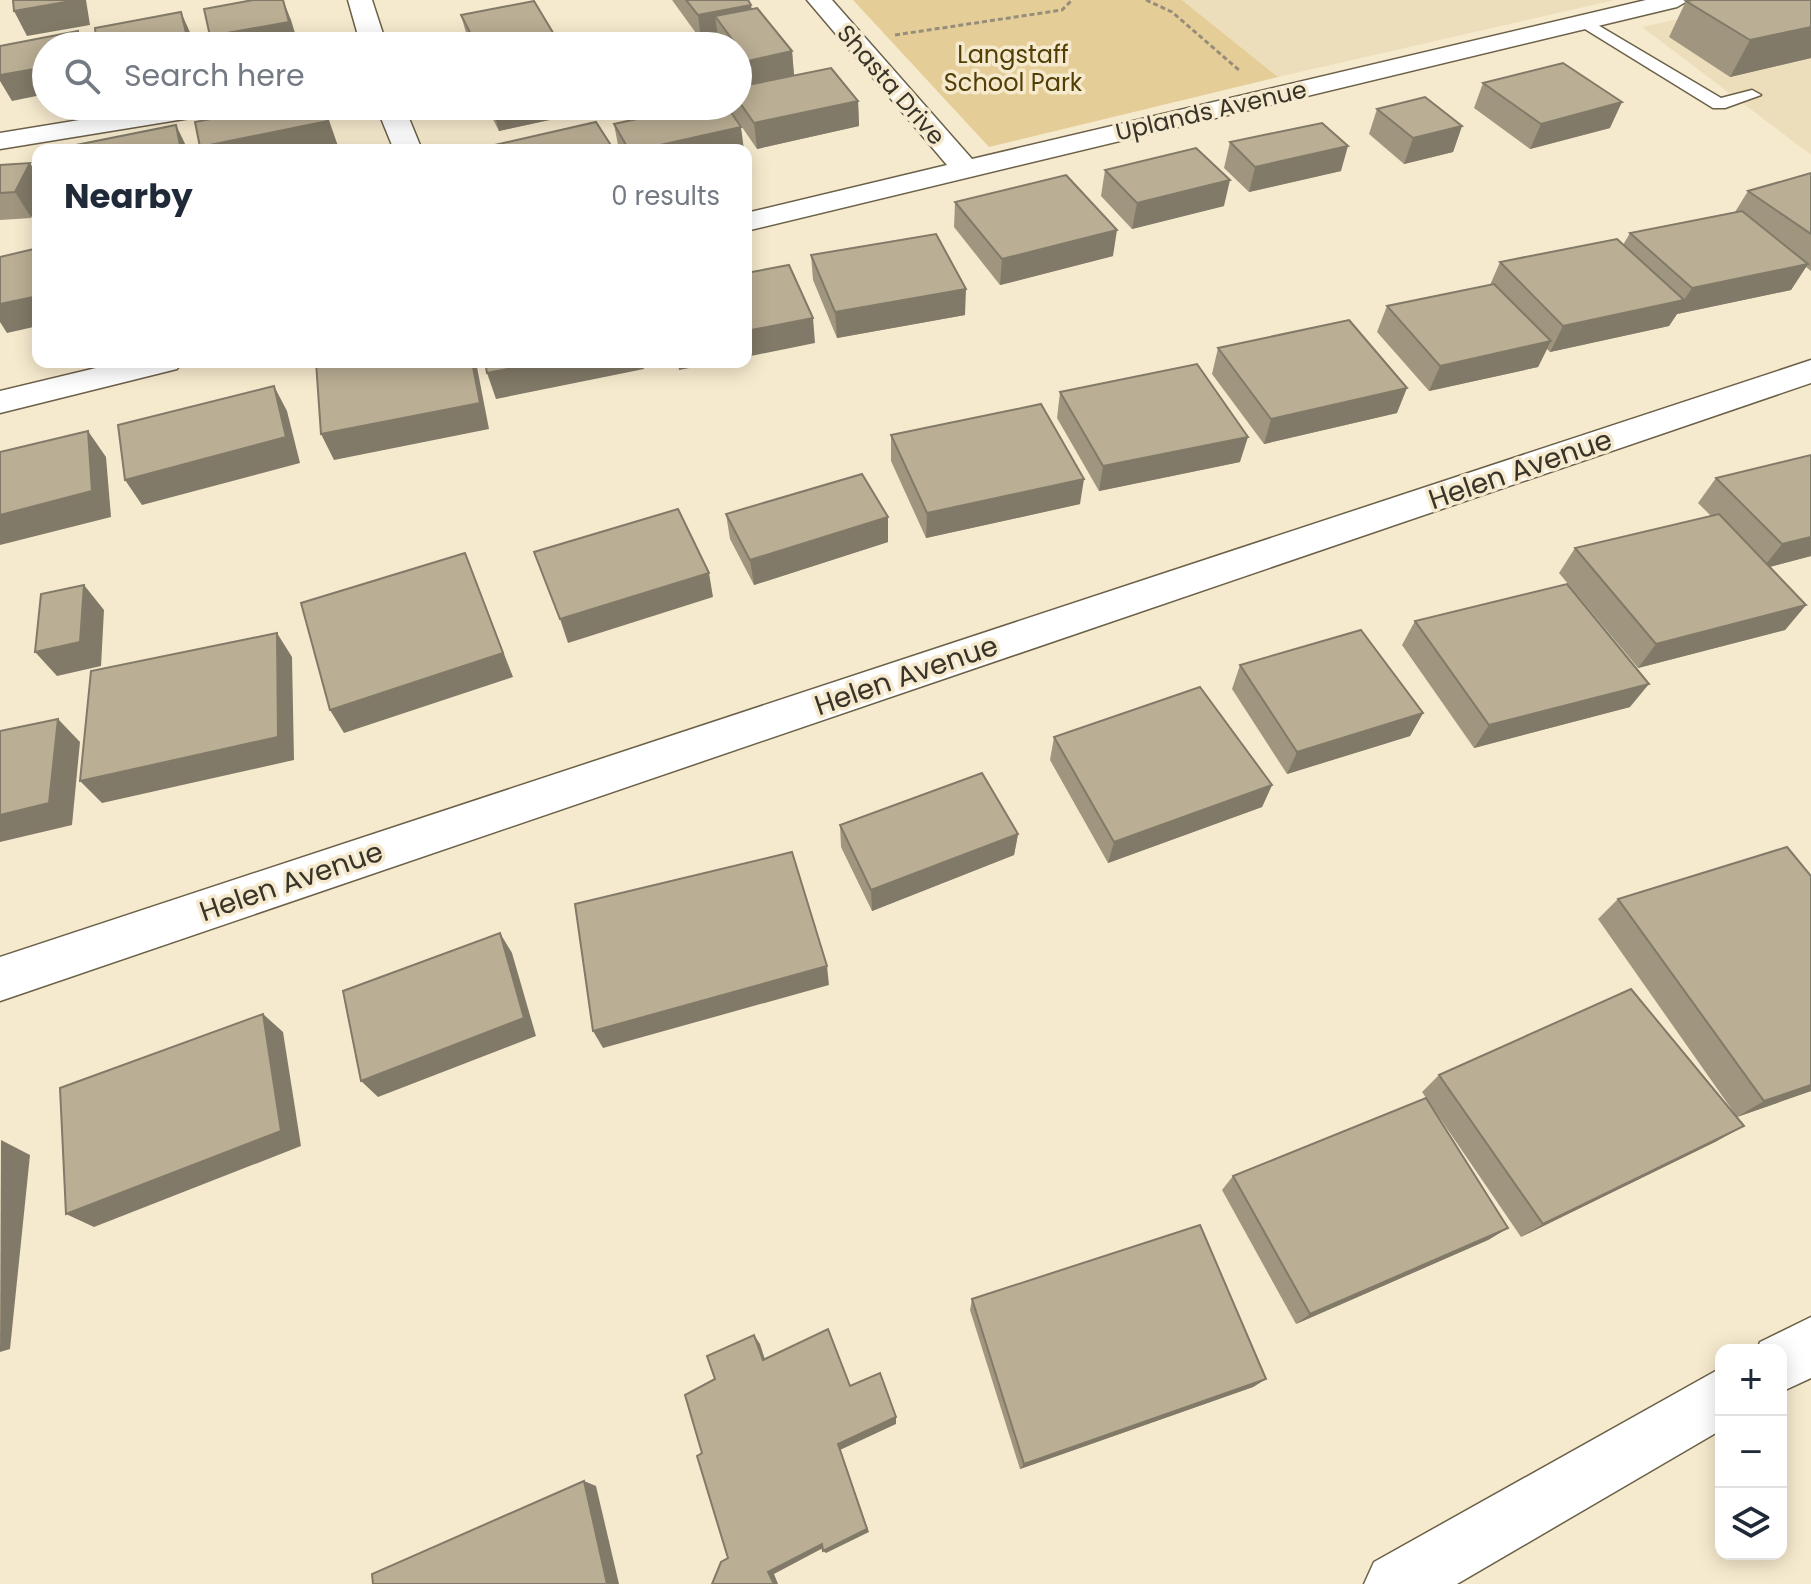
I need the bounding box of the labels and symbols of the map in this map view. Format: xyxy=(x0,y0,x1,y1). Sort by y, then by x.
street label: Shasta Drive xyxy=(830,17,953,152)
park label: Langstaff School Park xyxy=(944,38,1083,99)
street label: Uplands Avenue xyxy=(1112,72,1310,149)
street label: Helen Avenue xyxy=(1423,420,1617,519)
street label: Helen Avenue xyxy=(809,626,1003,725)
street label: Helen Avenue xyxy=(194,832,388,931)

